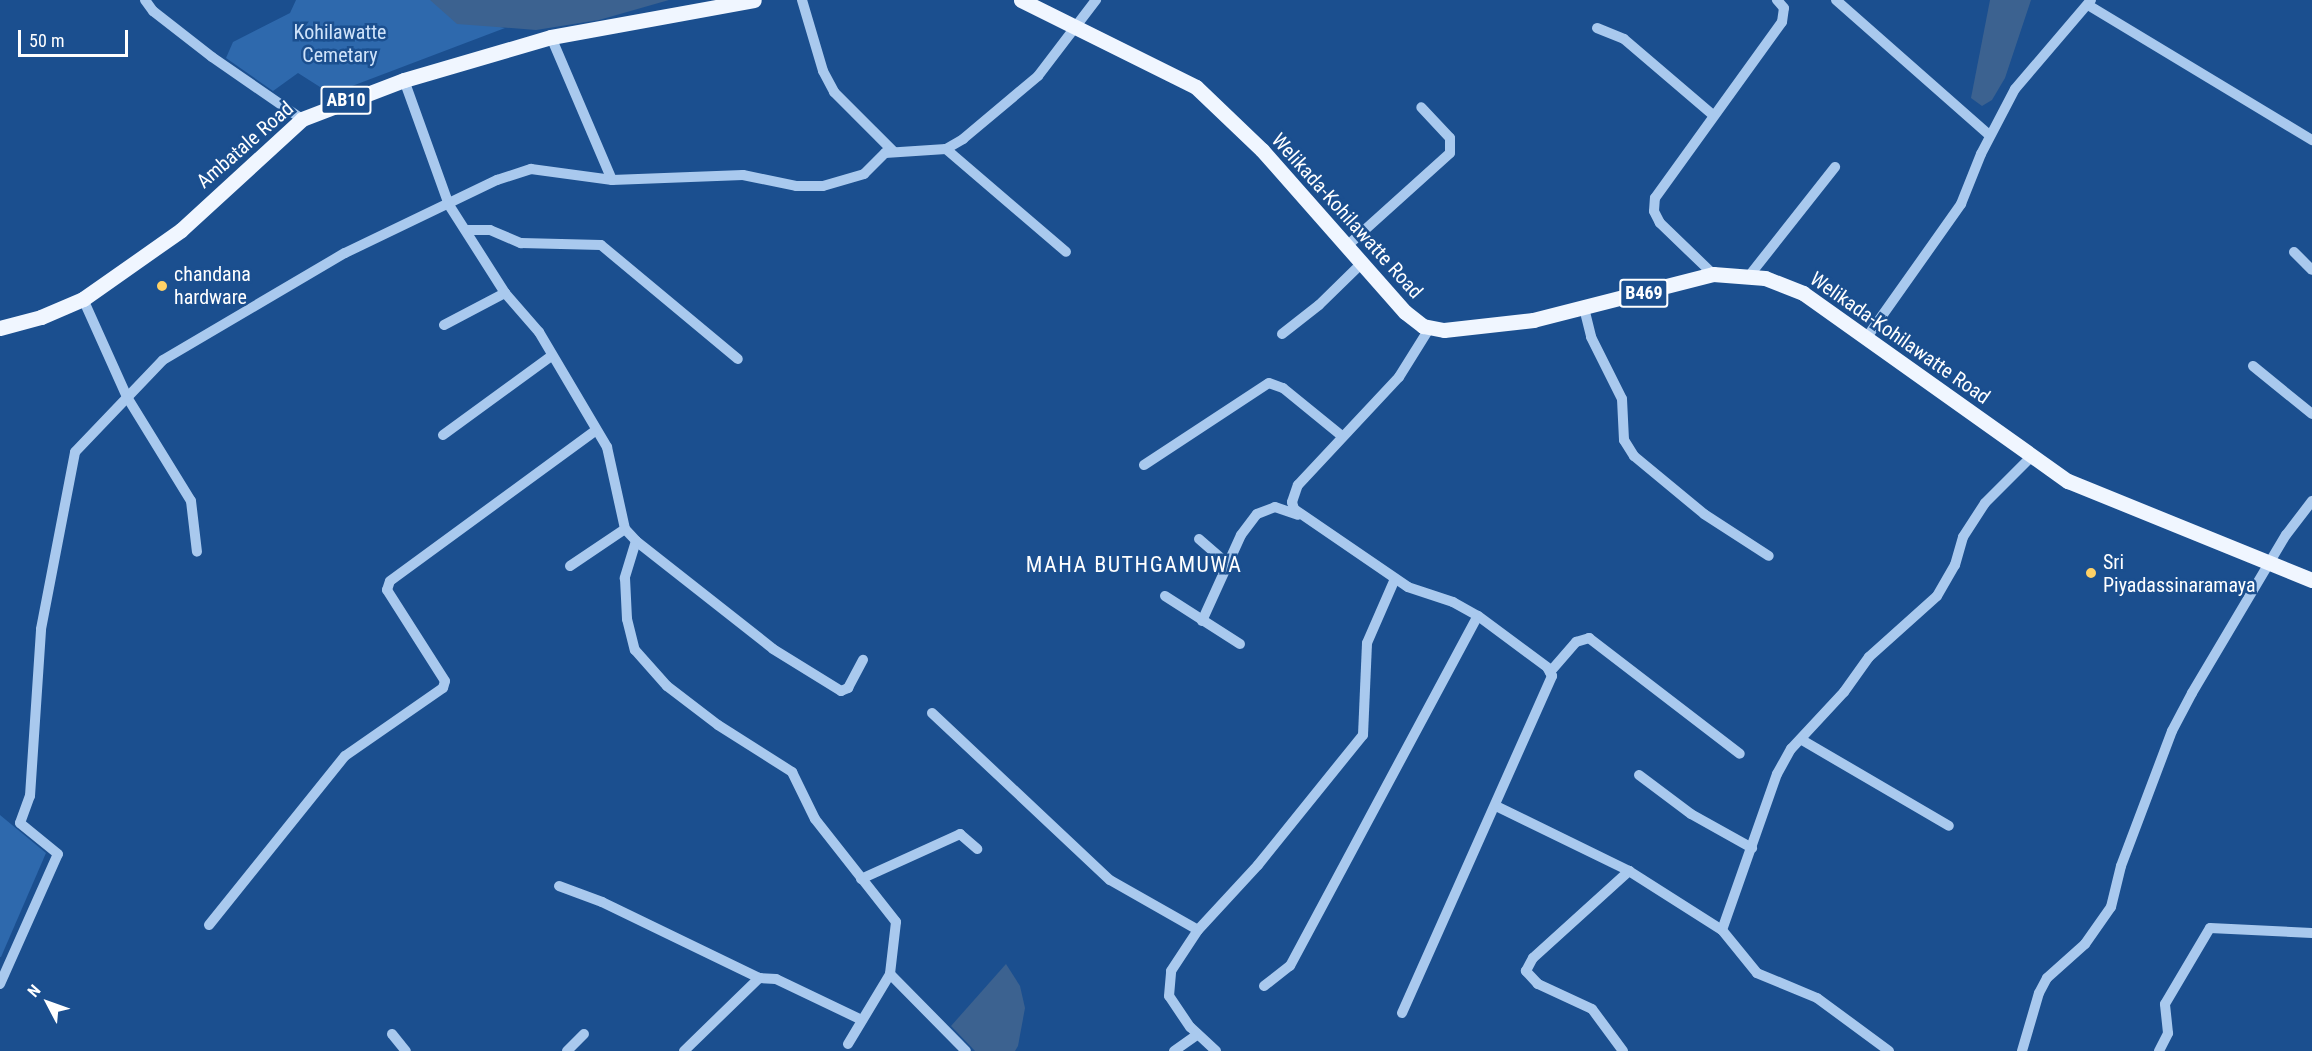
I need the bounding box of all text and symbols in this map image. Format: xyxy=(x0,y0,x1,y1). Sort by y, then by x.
scale bar xyxy=(21,18,130,56)
park label: Kohilawatte Cemetary xyxy=(294,21,386,68)
text: 50 m xyxy=(29,30,64,51)
road number: AB10 xyxy=(319,85,373,115)
street label: Ambatale Road xyxy=(192,96,298,194)
street label: Welikada-Kohilawatte Road xyxy=(1266,128,1428,304)
place label: chandana hardware xyxy=(174,262,251,309)
street label: Welikada-Kohilawatte Road xyxy=(1805,267,1995,409)
road number: B469 xyxy=(1618,278,1670,308)
marker: chandana hardware xyxy=(155,279,169,293)
place label: Sri Piyadassinaramaya xyxy=(2103,550,2256,597)
district label: MAHA BUTHGAMUWA xyxy=(1026,552,1242,578)
marker: Sri Piyadassinaramaya xyxy=(2084,566,2098,580)
north arrow xyxy=(18,973,78,1033)
text: N xyxy=(24,981,44,1001)

